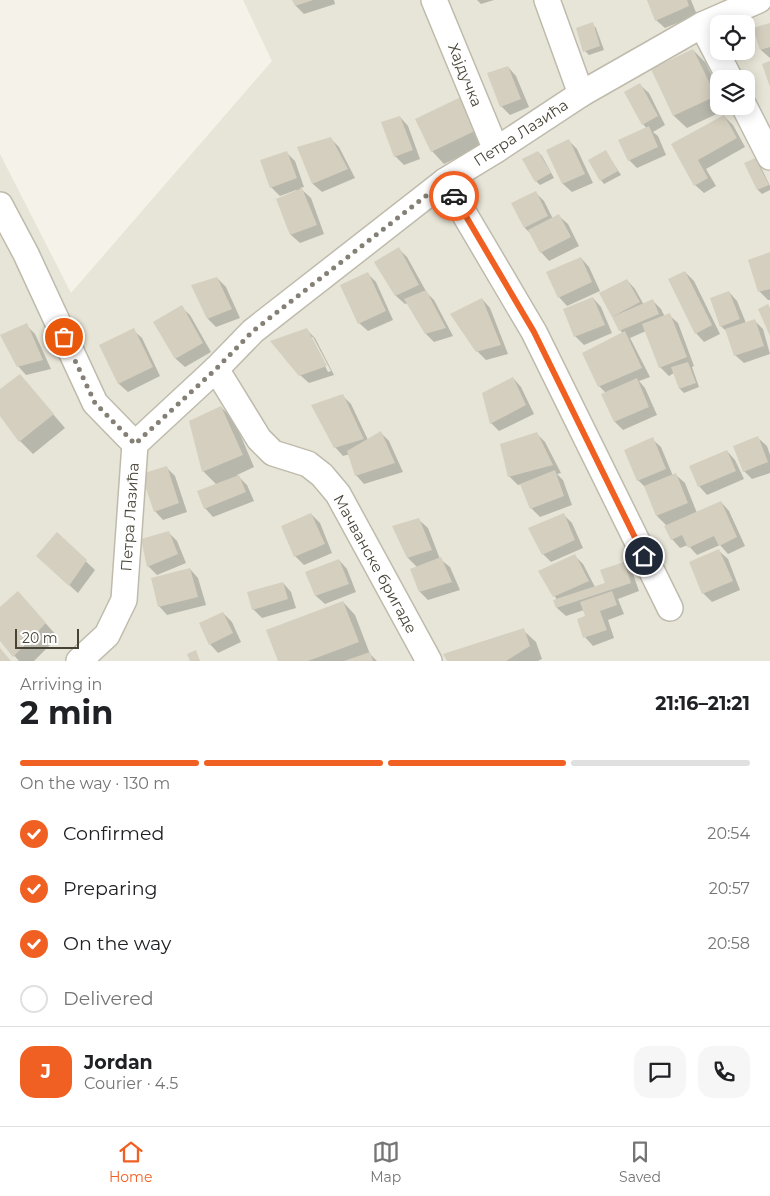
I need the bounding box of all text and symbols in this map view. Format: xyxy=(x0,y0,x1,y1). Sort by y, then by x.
map controls xyxy=(710,15,755,115)
button: locate xyxy=(710,15,755,60)
street label: Хајдучка xyxy=(444,40,487,109)
button: layers xyxy=(710,70,755,115)
street label: Петра Лазића xyxy=(470,95,572,170)
courier xyxy=(429,171,479,221)
icon: car xyxy=(440,182,468,210)
pin xyxy=(43,316,85,358)
icon: bag xyxy=(50,323,78,351)
street label: Петра Лазића xyxy=(116,462,143,572)
street label: Мачванске бригаде xyxy=(329,491,421,636)
pin xyxy=(623,535,665,577)
icon: home xyxy=(630,542,658,570)
scale bar xyxy=(15,626,79,649)
text: 20 m xyxy=(22,629,58,647)
text: Arriving in xyxy=(20,675,102,694)
text: 21:16–21:21 xyxy=(655,692,750,715)
text: 2 min xyxy=(20,693,113,732)
text: On the way · 130 m xyxy=(20,774,170,793)
icon: check xyxy=(20,820,48,848)
text: Confirmed xyxy=(63,822,164,845)
text: 20:54 xyxy=(707,824,750,843)
icon: check xyxy=(20,875,48,903)
text: Preparing xyxy=(63,877,158,900)
text: 20:57 xyxy=(709,879,750,898)
icon: check xyxy=(20,930,48,958)
text: On the way xyxy=(63,932,171,955)
text: 20:58 xyxy=(708,934,750,953)
text: Delivered xyxy=(63,987,154,1010)
button: chat xyxy=(634,1046,686,1098)
button: phone xyxy=(698,1046,750,1098)
text: Jordan xyxy=(84,1051,153,1074)
text: J xyxy=(41,1060,51,1083)
text: Courier · 4.5 xyxy=(84,1074,178,1093)
tab: Home xyxy=(109,1138,152,1186)
tab: Map xyxy=(370,1138,401,1186)
tab: Saved xyxy=(619,1138,661,1186)

